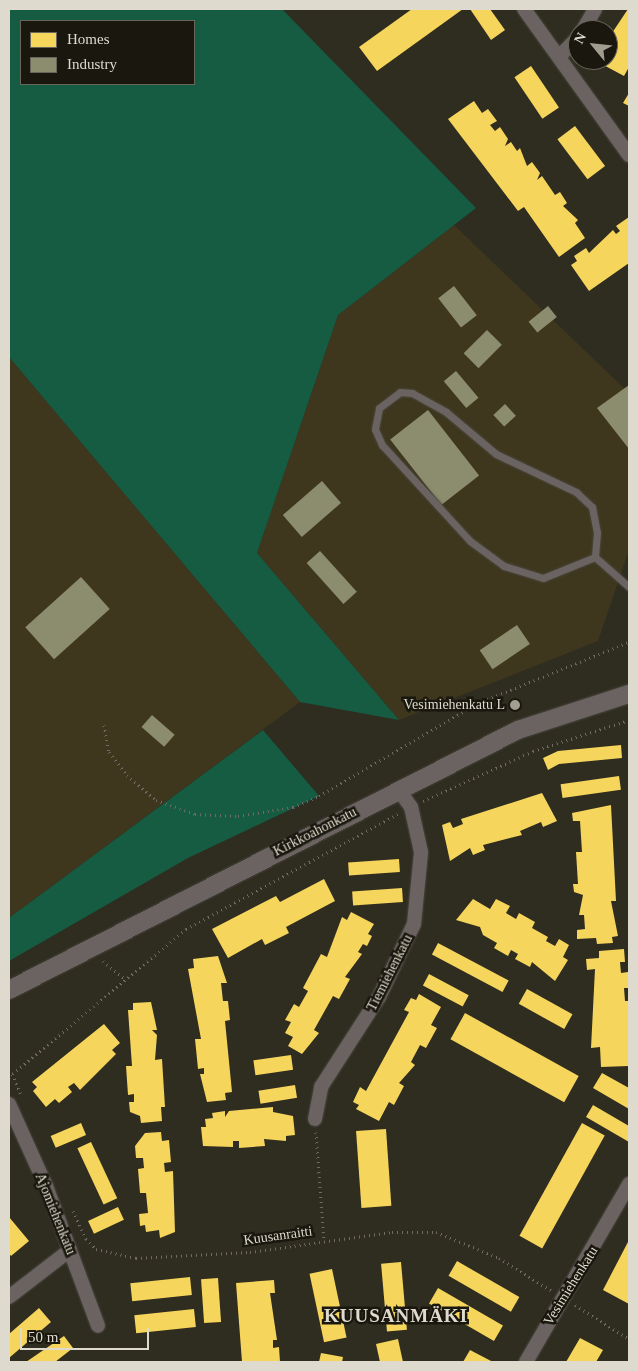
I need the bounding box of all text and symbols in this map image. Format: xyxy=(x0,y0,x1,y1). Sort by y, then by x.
legend xyxy=(20,20,195,85)
north arrow xyxy=(568,20,618,70)
text: N xyxy=(571,30,589,46)
text: Homes xyxy=(67,31,110,47)
text: Industry xyxy=(67,56,117,72)
place label: Vesimiehenkatu L xyxy=(404,697,505,713)
marker: Vesimiehenkatu L xyxy=(509,699,521,711)
street label: Kirkkoahonkatu xyxy=(271,804,359,860)
street label: Tiemiehenkatu xyxy=(364,932,416,1014)
street label: Ajomiehenkatu xyxy=(31,1171,79,1257)
street label: Kuusanraitti xyxy=(243,1223,313,1249)
street label: Vesimiehenkatu xyxy=(540,1244,602,1328)
district label: KUUSANMÄKI xyxy=(323,1305,469,1327)
scale bar xyxy=(22,1318,151,1350)
text: 50 m xyxy=(28,1329,58,1345)

